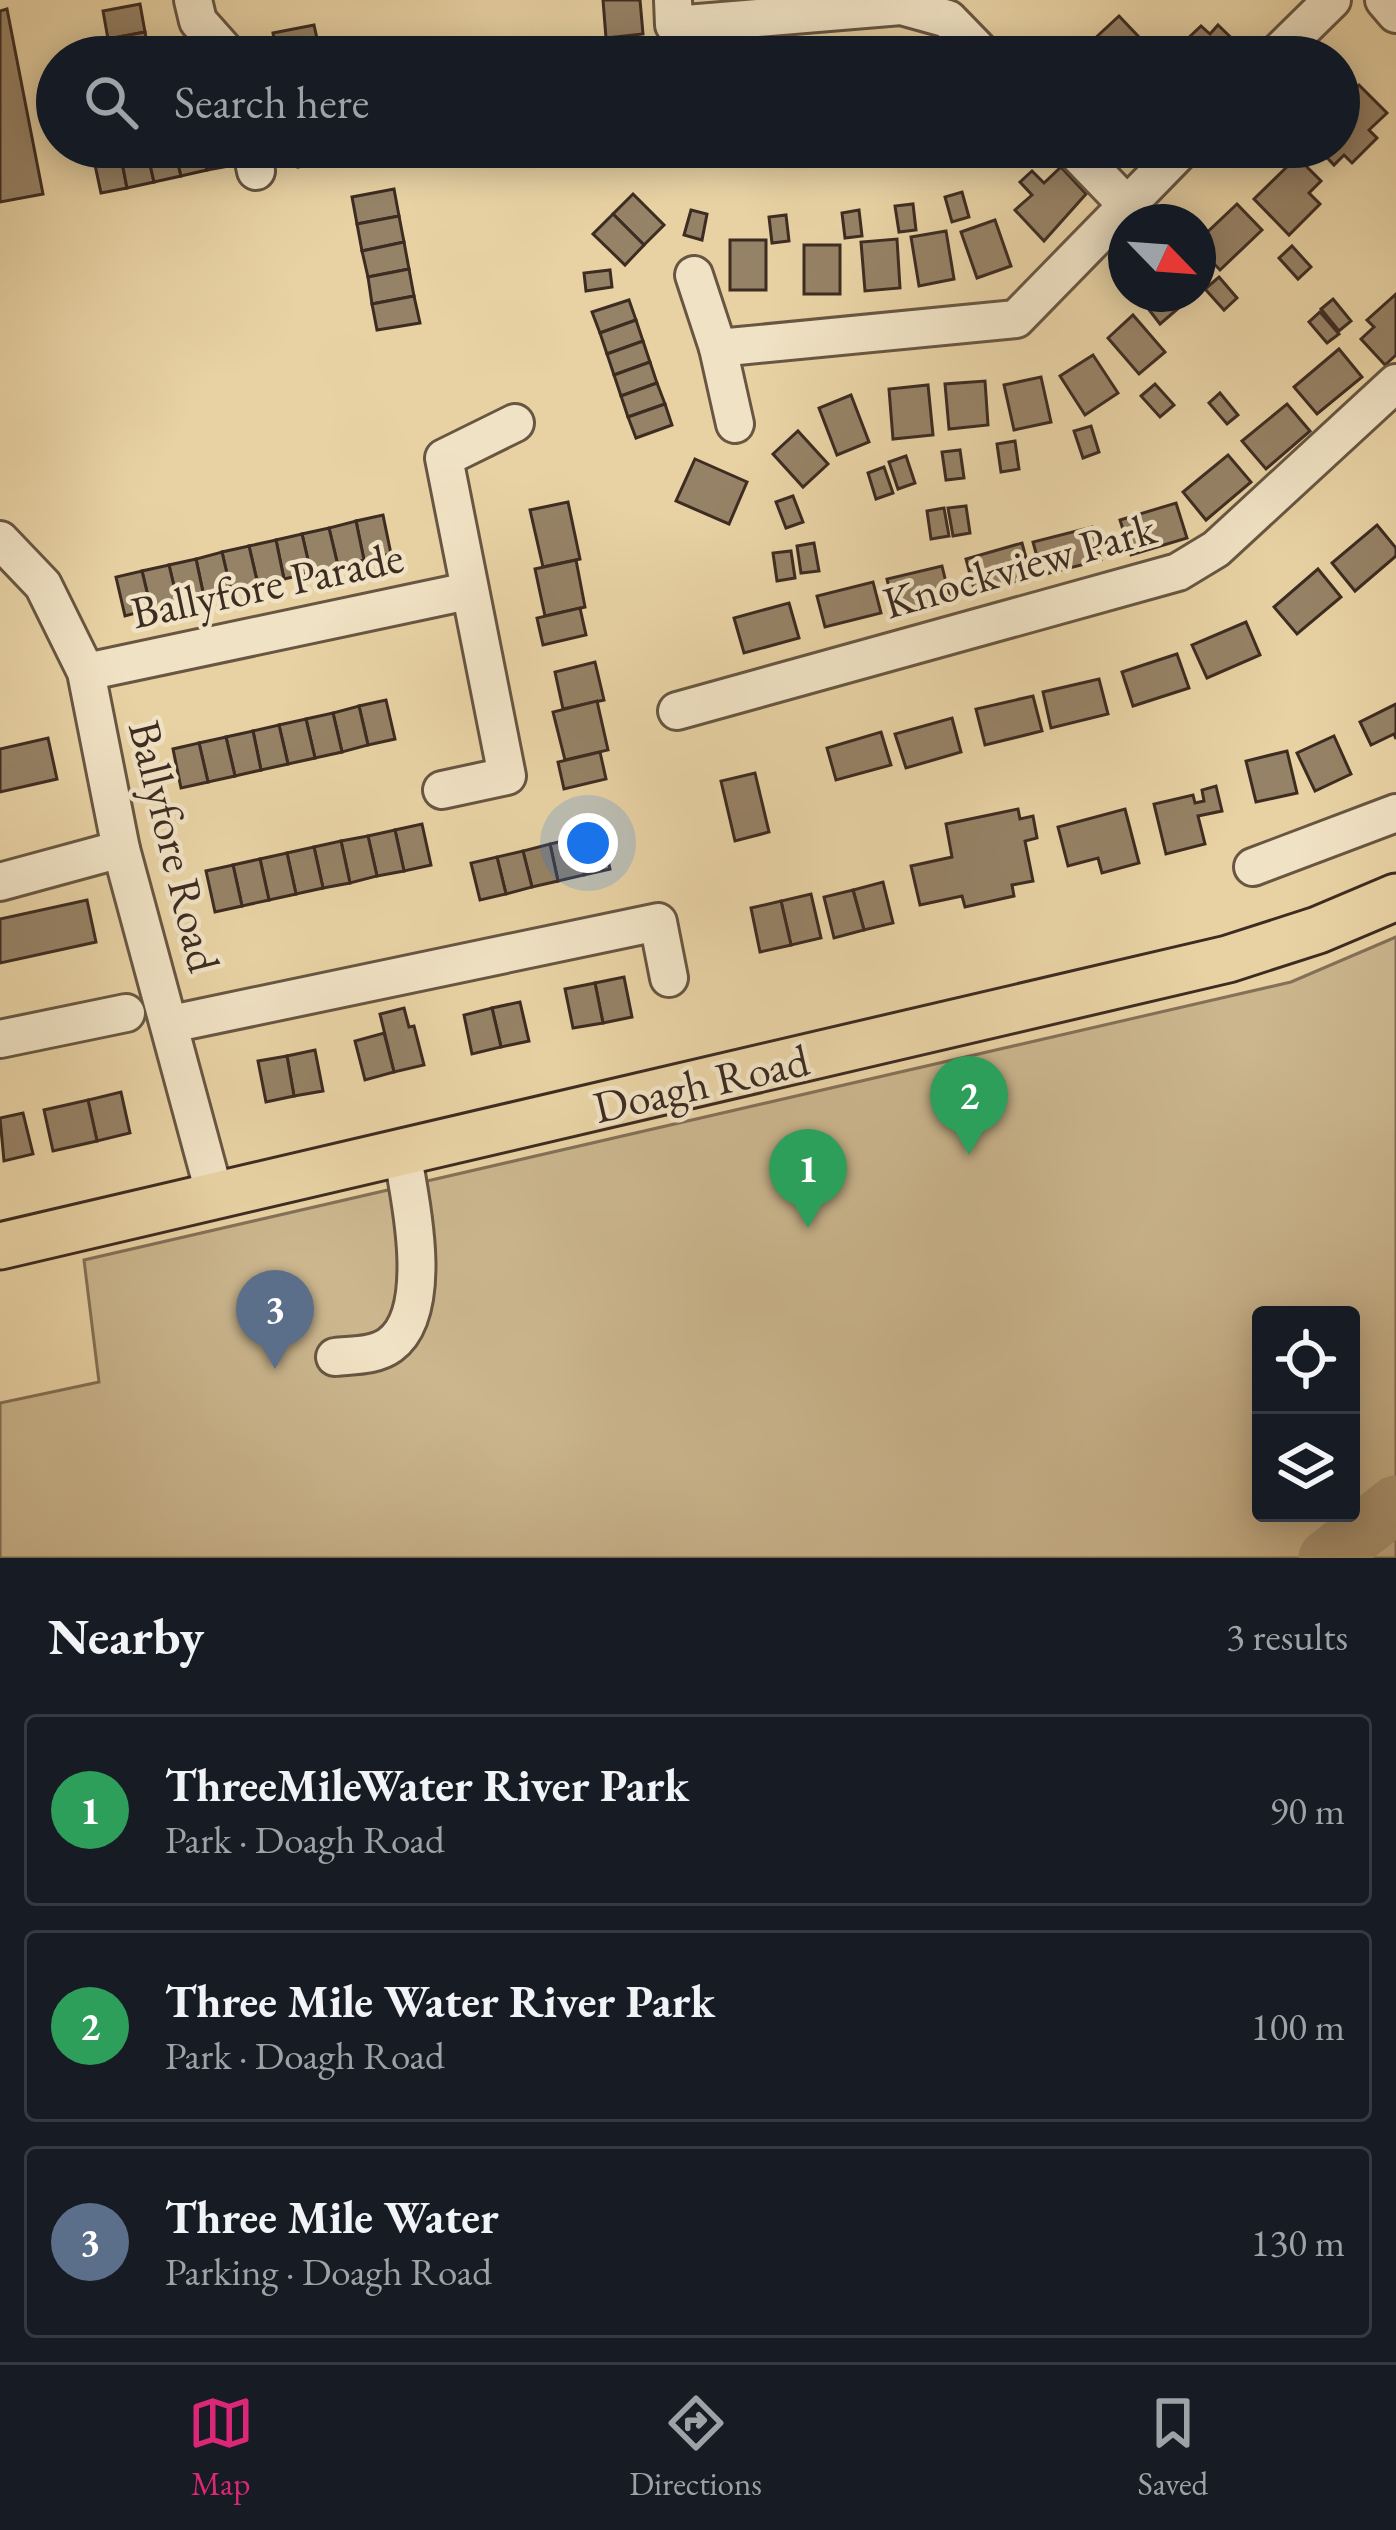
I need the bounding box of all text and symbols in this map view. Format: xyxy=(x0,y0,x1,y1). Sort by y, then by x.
search box xyxy=(36,36,1360,168)
icon: search xyxy=(78,69,144,135)
text: Search here xyxy=(174,73,369,131)
north arrow xyxy=(1108,204,1216,312)
street label: Knockview Park xyxy=(876,498,1163,632)
street label: Ballyfore Parade xyxy=(126,527,408,641)
street label: Ballyfore Road xyxy=(116,714,234,978)
your location xyxy=(558,813,618,873)
street label: Doagh Road xyxy=(588,1030,815,1136)
pin: 2 xyxy=(930,1056,1008,1155)
pin: 1 xyxy=(769,1129,847,1228)
pin: 3 xyxy=(236,1270,314,1369)
map controls xyxy=(1252,1306,1360,1522)
button: locate xyxy=(1252,1306,1360,1414)
button: layers xyxy=(1252,1414,1360,1522)
text: Nearby xyxy=(48,1603,204,1669)
text: 3 results xyxy=(1226,1611,1348,1662)
text: ThreeMileWater River Park xyxy=(165,1756,689,1814)
text: 1 xyxy=(80,1785,100,1836)
text: 90 m xyxy=(1269,1785,1345,1836)
text: Park · Doagh Road xyxy=(165,1814,445,1865)
text: Three Mile Water River Park xyxy=(165,1972,715,2030)
text: 2 xyxy=(80,2001,100,2052)
text: 100 m xyxy=(1251,2001,1345,2052)
text: Park · Doagh Road xyxy=(165,2030,445,2081)
text: Three Mile Water xyxy=(165,2188,499,2246)
text: 3 xyxy=(80,2217,100,2268)
text: 130 m xyxy=(1251,2217,1345,2268)
text: Parking · Doagh Road xyxy=(165,2246,492,2297)
tab: Map xyxy=(188,2390,254,2505)
tab: Directions xyxy=(629,2390,762,2505)
tab: Saved xyxy=(1138,2390,1208,2505)

